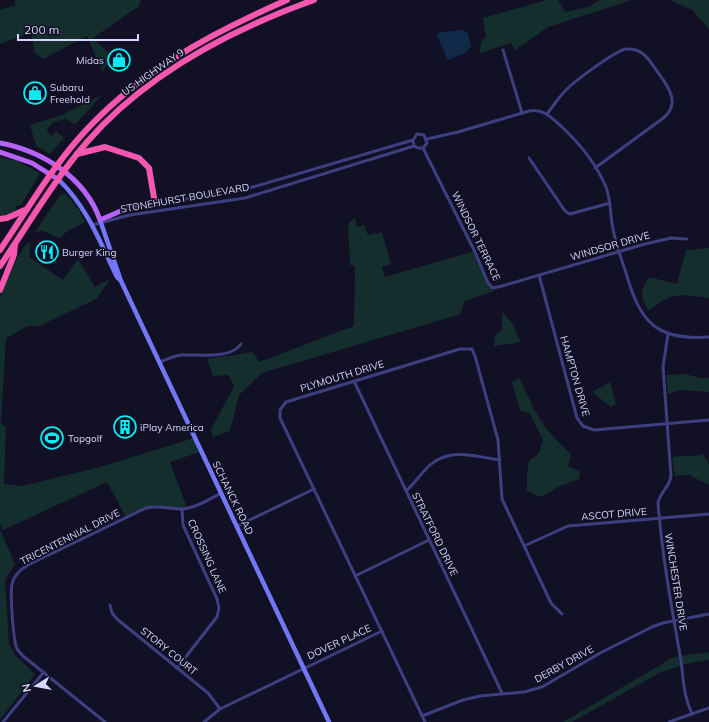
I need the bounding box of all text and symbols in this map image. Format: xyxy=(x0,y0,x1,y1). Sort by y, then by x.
scale bar xyxy=(18,16,138,42)
text: 200 m xyxy=(24,22,59,37)
street label: US HIGHWAY 9 xyxy=(119,46,187,98)
shop icon: Midas xyxy=(106,47,132,73)
place label: Midas xyxy=(76,54,104,67)
shop icon: Subaru Freehold xyxy=(22,80,48,106)
place label: Subaru Freehold xyxy=(50,81,90,106)
street label: STONEHURST BOULEVARD xyxy=(120,180,250,216)
street label: WINDSOR TERRACE xyxy=(449,189,503,283)
street label: WINDSOR DRIVE xyxy=(569,228,651,264)
restaurant icon: Burger King xyxy=(34,239,60,265)
place label: Burger King xyxy=(62,246,116,259)
street label: HAMPTON DRIVE xyxy=(557,334,593,418)
street label: PLYMOUTH DRIVE xyxy=(299,357,385,395)
building icon: iPlay America xyxy=(112,414,138,440)
place label: iPlay America xyxy=(140,421,204,434)
sports icon: Topgolf xyxy=(39,425,65,451)
place label: Topgolf xyxy=(68,432,103,445)
street label: SCHANCK ROAD xyxy=(209,459,257,537)
street label: STRATFORD DRIVE xyxy=(409,490,461,578)
street label: ASCOT DRIVE xyxy=(581,505,648,523)
street label: TRICENTENNIAL DRIVE xyxy=(18,506,122,568)
street label: CROSSING LANE xyxy=(185,517,229,595)
street label: WINCHESTER DRIVE xyxy=(662,532,690,632)
street label: DOVER PLACE xyxy=(305,621,373,662)
street label: STORY COURT xyxy=(138,624,200,678)
street label: DERBY DRIVE xyxy=(532,642,596,686)
north arrow xyxy=(16,666,56,706)
text: N xyxy=(19,682,34,693)

